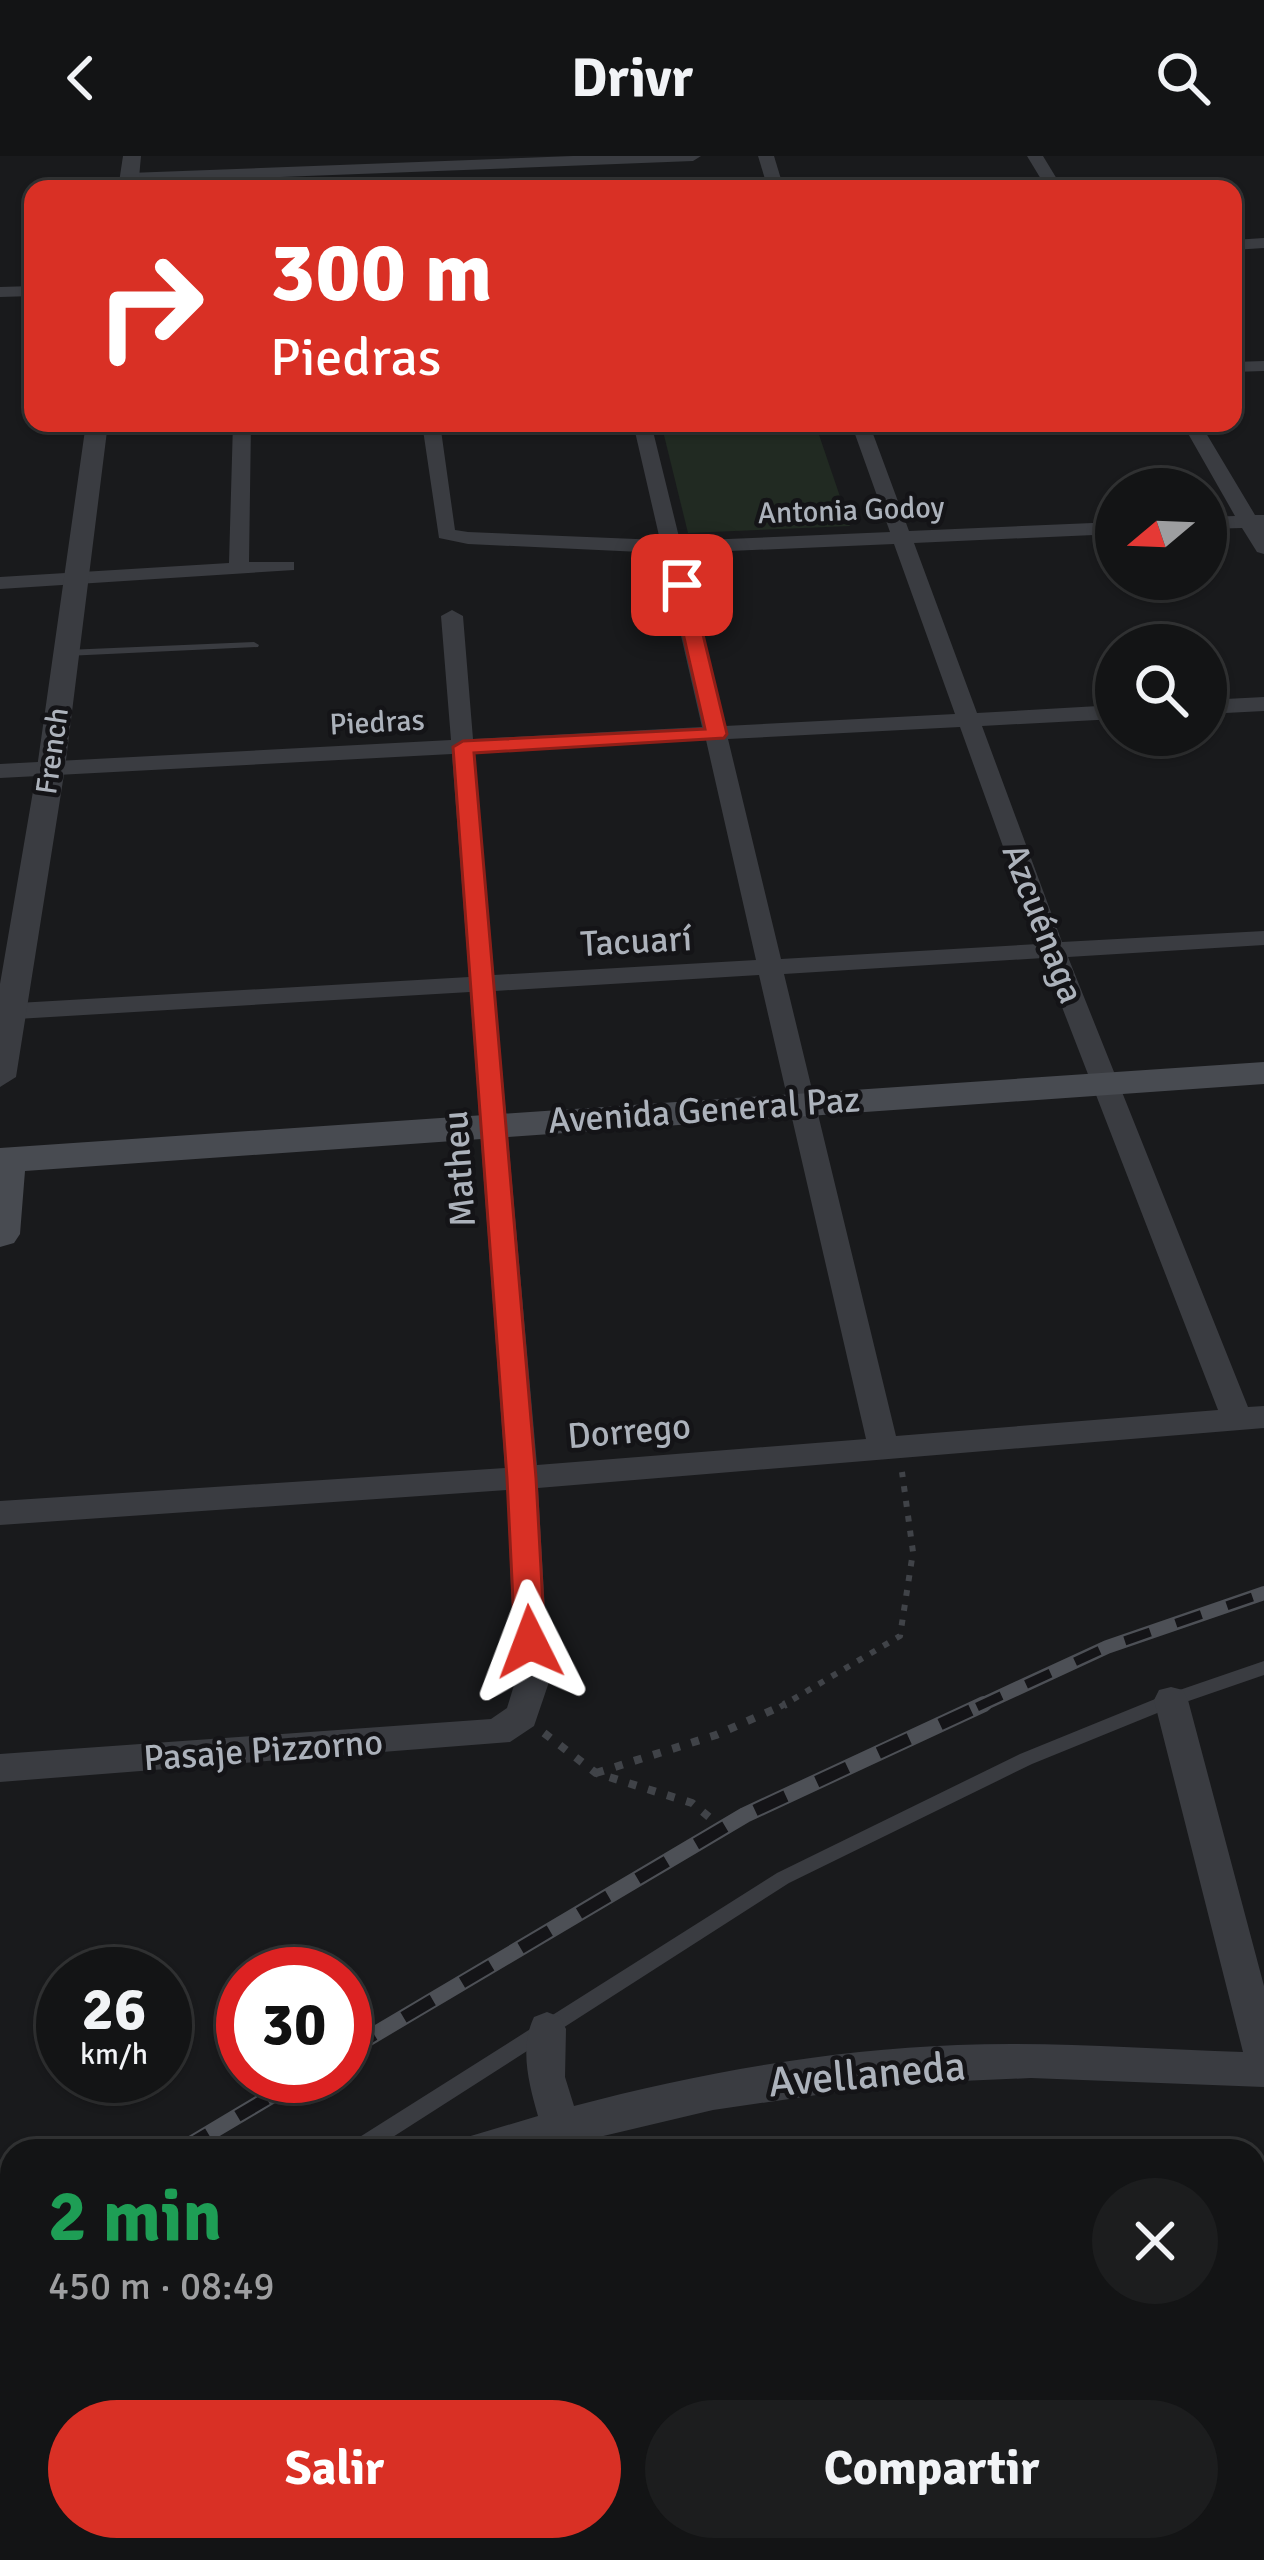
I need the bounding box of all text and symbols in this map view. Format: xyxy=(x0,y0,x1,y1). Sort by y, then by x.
icon: back xyxy=(48,45,114,111)
text: Drivr xyxy=(571,45,693,112)
icon: search xyxy=(1150,45,1216,111)
text: 300 m xyxy=(270,221,492,325)
icon: right xyxy=(72,228,228,384)
text: Piedras xyxy=(270,324,441,391)
north arrow xyxy=(1095,468,1227,600)
map controls xyxy=(1095,468,1227,756)
street label: Antonia Godoy xyxy=(757,489,945,532)
pin xyxy=(631,534,733,636)
icon: arrive xyxy=(649,552,715,618)
button: search xyxy=(1095,624,1227,756)
street label: Piedras xyxy=(329,702,426,743)
street label: French xyxy=(28,705,77,797)
street label: Azcuénaga xyxy=(992,837,1094,1010)
street label: Tacuarí xyxy=(579,916,693,967)
street label: Avenida General Paz xyxy=(547,1077,862,1144)
street label: Matheu xyxy=(433,1109,486,1229)
street label: Dorrego xyxy=(566,1404,693,1459)
position arrow xyxy=(467,1579,593,1705)
street label: Pasaje Pizzorno xyxy=(142,1720,384,1781)
speed limit sign: 30 xyxy=(216,1947,372,2103)
text: 26 xyxy=(82,1973,146,2047)
text: km/h xyxy=(80,2036,148,2073)
street label: Avellaneda xyxy=(766,2040,968,2109)
text: 2 min xyxy=(48,2172,222,2261)
button: close xyxy=(1092,2178,1218,2304)
text: 450 m · 08:49 xyxy=(48,2262,275,2310)
button: Salir xyxy=(48,2400,621,2538)
button: Compartir xyxy=(645,2400,1218,2538)

